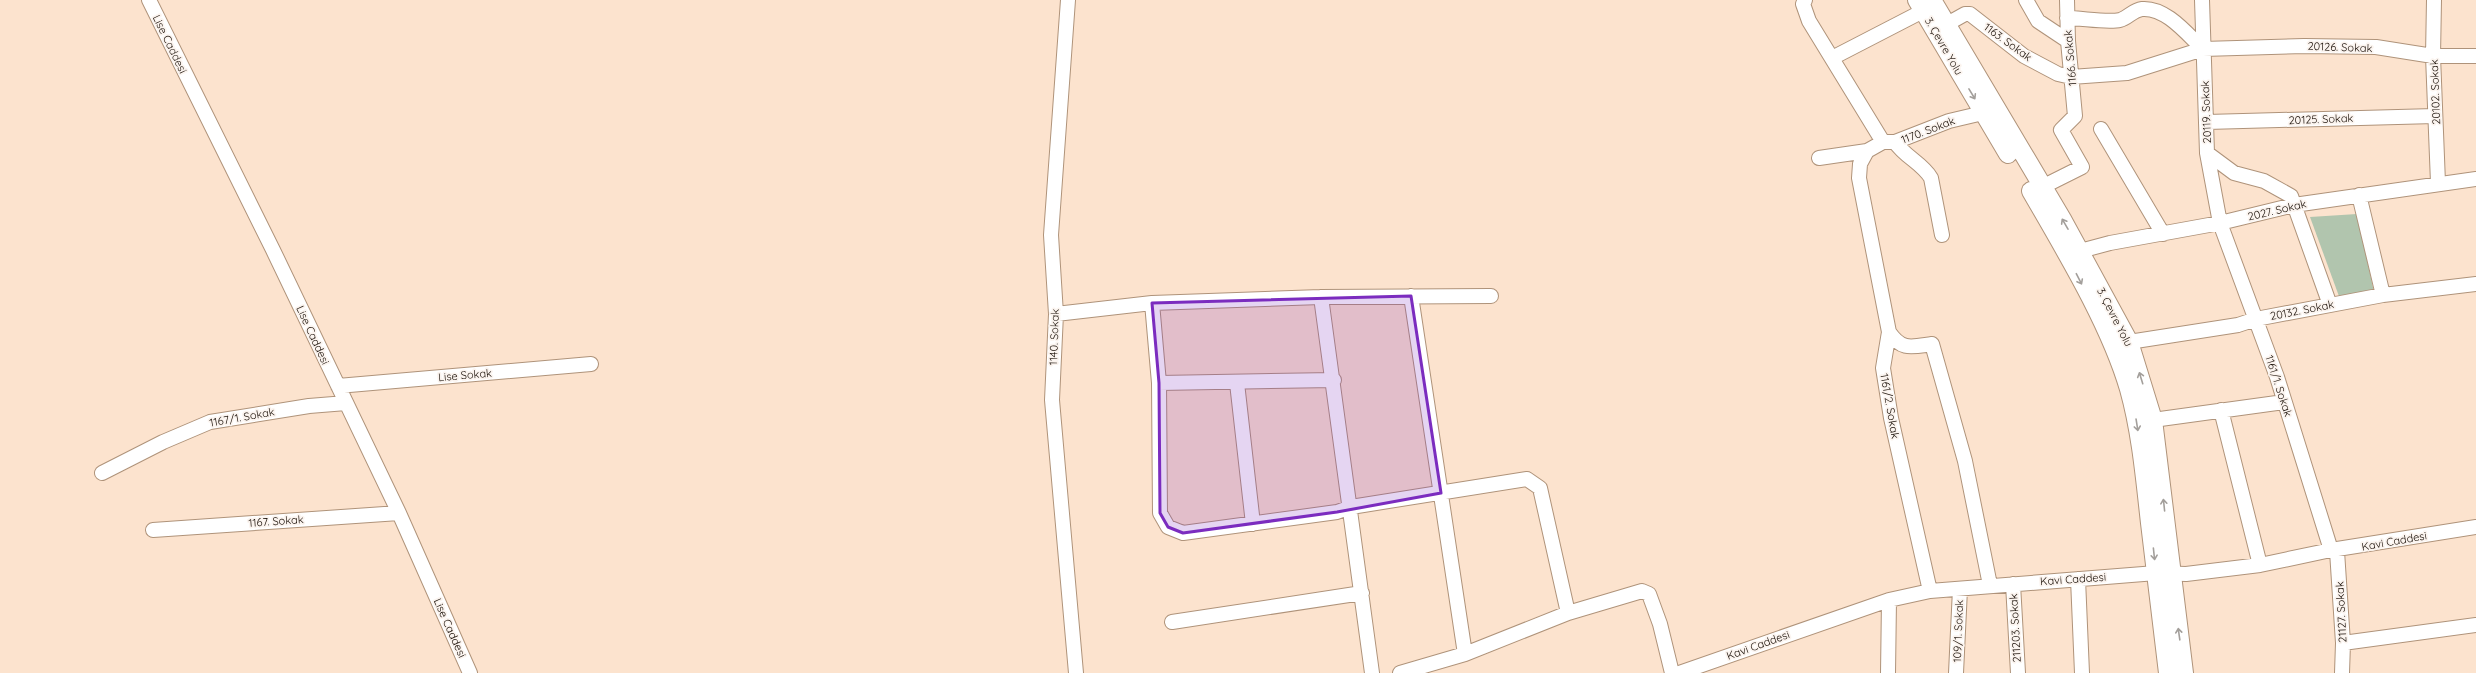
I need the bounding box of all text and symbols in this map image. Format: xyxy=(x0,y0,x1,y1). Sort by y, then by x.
street label: Lise Caddesi xyxy=(150,12,190,76)
street label: 3. Çevre Yolu xyxy=(1922,15,1966,77)
street label: 1163. Sokak xyxy=(1981,20,2035,64)
street label: 1166. Sokak xyxy=(2061,29,2079,87)
street label: 20126. Sokak xyxy=(2307,39,2373,55)
street label: 20102. Sokak xyxy=(2427,59,2443,125)
street label: 20119. Sokak xyxy=(2198,80,2214,144)
one-way arrow xyxy=(1968,88,1976,99)
street label: 20125. Sokak xyxy=(2288,111,2354,127)
street label: 1170. Sokak xyxy=(1899,113,1957,147)
street label: 2027. Sokak xyxy=(2246,196,2308,224)
one-way arrow xyxy=(2060,218,2068,230)
one-way arrow xyxy=(2076,273,2083,285)
street label: 3. Çevre Yolu xyxy=(2094,285,2136,349)
street label: 20132. Sokak xyxy=(2269,297,2335,323)
street label: Lise Caddesi xyxy=(293,303,333,367)
street label: 1140. Sokak xyxy=(1046,308,1062,365)
street label: 1161/1. Sokak xyxy=(2262,353,2296,419)
street label: Lise Sokak xyxy=(438,366,493,384)
one-way arrow xyxy=(2137,371,2144,384)
street label: 1161/2. Sokak xyxy=(1877,372,1903,440)
street label: 1167/1. Sokak xyxy=(208,404,276,430)
one-way arrow xyxy=(2133,418,2141,431)
one-way arrow xyxy=(2160,499,2167,512)
street label: 1167. Sokak xyxy=(248,512,304,530)
street label: Kavi Caddesi xyxy=(2360,528,2428,554)
one-way arrow xyxy=(2150,547,2158,560)
street label: Kavi Caddesi xyxy=(2040,570,2106,588)
street label: 21127. Sokak xyxy=(2332,581,2350,643)
street label: 211203. Sokak xyxy=(2006,593,2024,663)
street label: Lise Caddesi xyxy=(431,596,469,660)
street label: 109/1. Sokak xyxy=(1950,599,1966,663)
street label: Kavi Caddesi xyxy=(1725,627,1791,663)
one-way arrow xyxy=(2175,628,2183,641)

